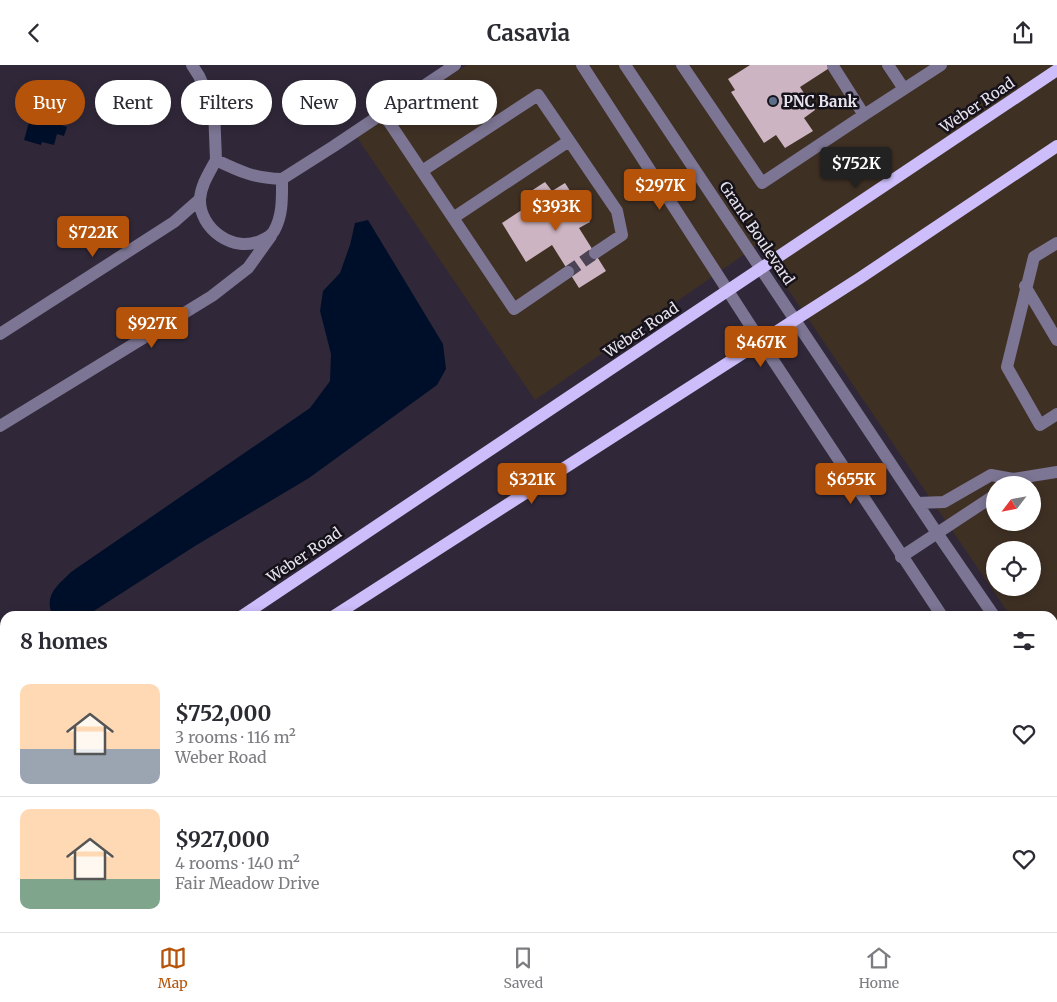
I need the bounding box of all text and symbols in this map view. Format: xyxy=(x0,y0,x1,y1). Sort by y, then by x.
icon: back xyxy=(20,19,48,47)
text: Casavia xyxy=(487,19,570,47)
icon: share xyxy=(1009,19,1037,47)
street label: Weber Road xyxy=(935,73,1018,137)
chip: Buy xyxy=(15,80,85,125)
chip: Rent xyxy=(95,80,171,125)
chip: Filters xyxy=(181,80,272,125)
chip: New xyxy=(282,80,356,125)
chip: Apartment xyxy=(366,80,497,125)
place label: PNC Bank xyxy=(783,92,858,111)
marker: PNC Bank xyxy=(767,95,779,107)
pin: $752K xyxy=(821,147,891,189)
text: $752K xyxy=(831,153,881,173)
pin: $297K xyxy=(625,169,695,211)
text: $297K xyxy=(635,175,685,195)
street label: Grand Boulevard xyxy=(715,178,799,288)
pin: $393K xyxy=(521,189,591,232)
text: $393K xyxy=(532,196,580,216)
pin: $722K xyxy=(58,215,128,258)
text: $722K xyxy=(68,222,118,242)
street label: Weber Road xyxy=(599,298,682,362)
pin: $927K xyxy=(117,307,187,349)
text: $927K xyxy=(127,313,177,333)
pin: $467K xyxy=(726,325,796,368)
text: $467K xyxy=(736,332,786,352)
pin: $321K xyxy=(497,463,567,505)
pin: $655K xyxy=(816,463,886,505)
text: $321K xyxy=(509,469,556,489)
text: $655K xyxy=(826,469,876,489)
north arrow xyxy=(986,476,1041,531)
map controls xyxy=(986,476,1041,596)
street label: Weber Road xyxy=(262,523,345,587)
button: locate xyxy=(986,541,1041,596)
icon: filters xyxy=(1010,627,1038,655)
text: 8 homes xyxy=(20,628,108,655)
text: $752,000 xyxy=(175,700,271,727)
icon: home xyxy=(60,704,120,764)
icon: heart xyxy=(1010,720,1038,748)
text: 3 rooms · 116 m² xyxy=(175,727,296,747)
text: Weber Road xyxy=(175,747,267,767)
text: $927,000 xyxy=(175,826,270,853)
icon: home xyxy=(60,829,120,889)
icon: heart xyxy=(1010,845,1038,873)
text: 4 rooms · 140 m² xyxy=(175,853,300,873)
text: Fair Meadow Drive xyxy=(175,873,319,893)
tab: Map xyxy=(158,944,188,992)
tab: Saved xyxy=(503,944,543,992)
tab: Home xyxy=(859,944,899,992)

